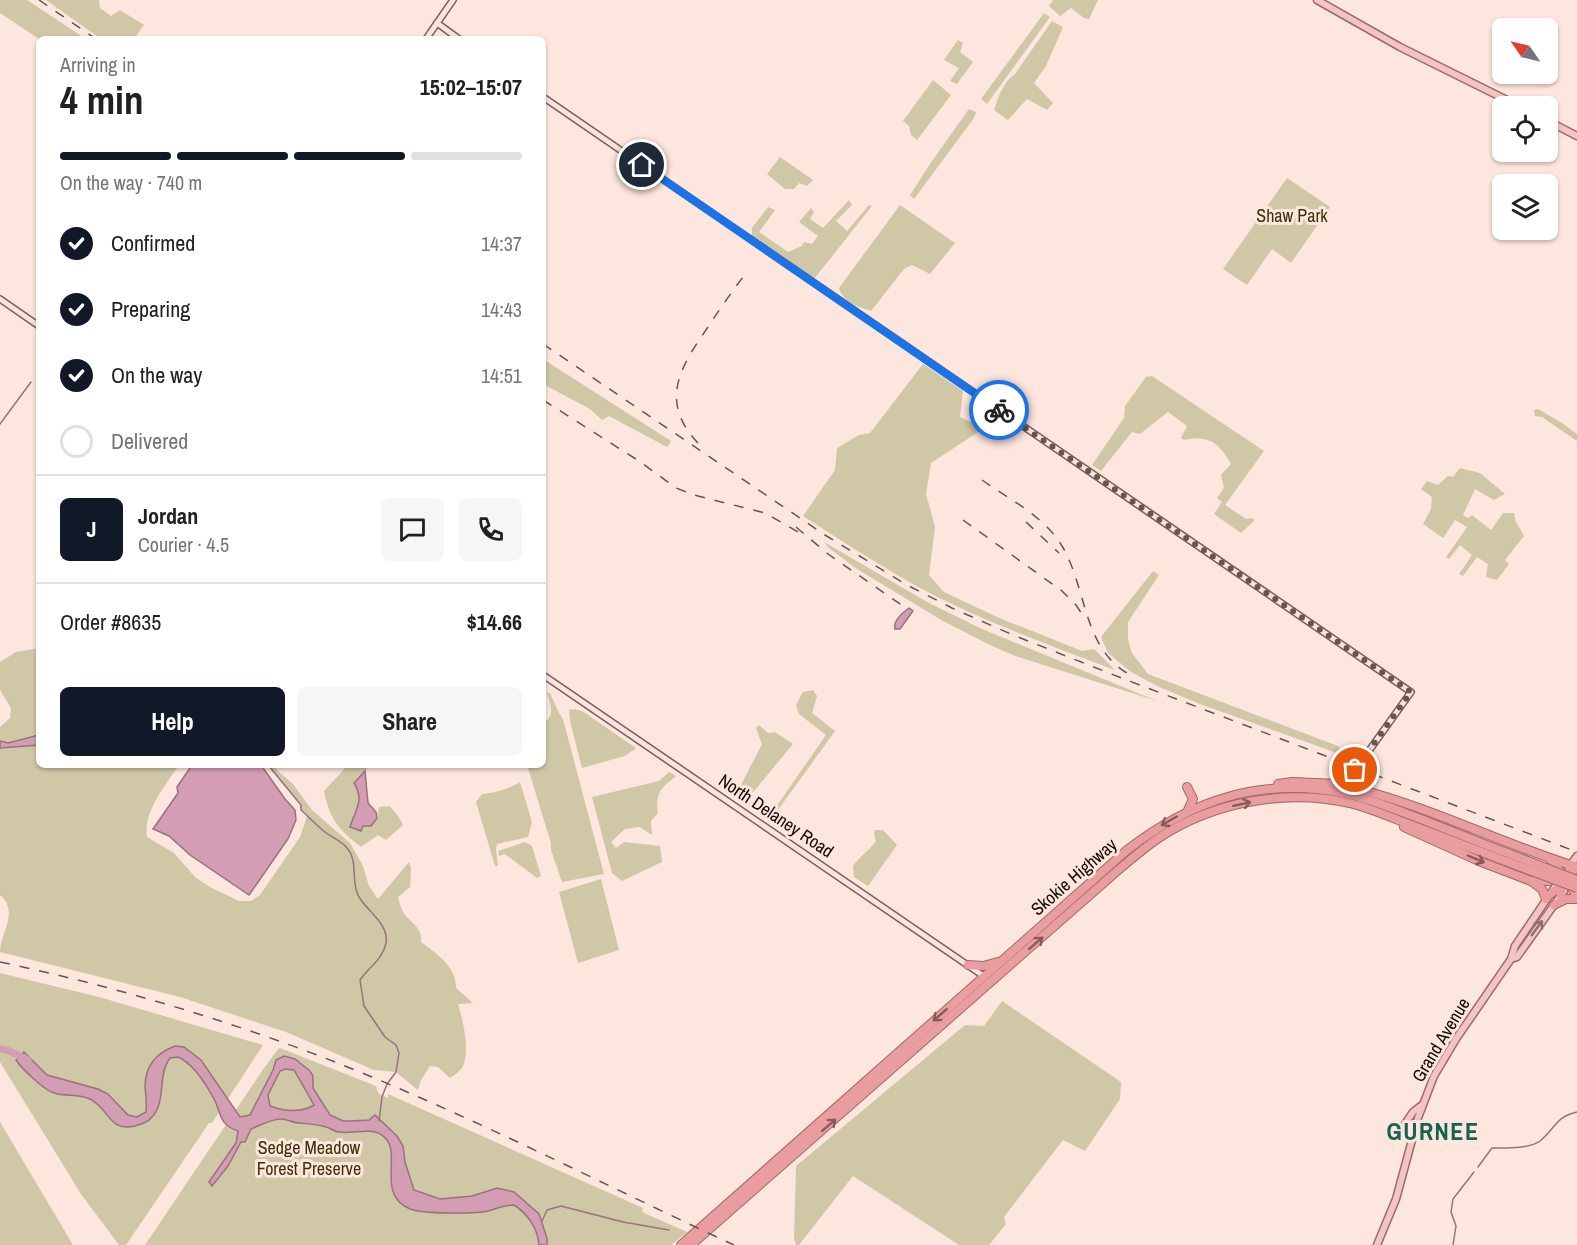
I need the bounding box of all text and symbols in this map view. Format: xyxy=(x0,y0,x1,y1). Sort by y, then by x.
north arrow xyxy=(1492,18,1558,84)
map controls xyxy=(1492,18,1558,240)
text: Arriving in xyxy=(60,51,136,78)
text: 15:02–15:07 xyxy=(420,72,522,102)
text: 4 min xyxy=(60,74,144,126)
button: locate xyxy=(1492,96,1558,162)
pin xyxy=(616,139,667,190)
icon: home xyxy=(625,148,658,181)
text: On the way · 740 m xyxy=(60,169,202,196)
button: layers xyxy=(1492,174,1558,240)
park label: Shaw Park xyxy=(1256,203,1328,228)
icon: check xyxy=(60,227,93,260)
text: Confirmed xyxy=(111,228,195,258)
text: 14:37 xyxy=(481,230,522,257)
icon: check xyxy=(60,293,93,326)
text: Preparing xyxy=(111,294,190,324)
text: 14:43 xyxy=(481,296,522,323)
icon: check xyxy=(60,359,93,392)
text: On the way xyxy=(111,360,202,390)
text: 14:51 xyxy=(481,362,522,389)
courier xyxy=(969,380,1029,440)
icon: bike xyxy=(983,394,1016,427)
text: Delivered xyxy=(111,426,188,456)
button: chat xyxy=(381,498,444,561)
button: phone xyxy=(459,498,522,561)
text: Jordan xyxy=(138,501,198,531)
text: J xyxy=(86,514,97,544)
text: Courier · 4.5 xyxy=(138,531,229,558)
text: Order #8635 xyxy=(60,607,161,637)
text: $14.66 xyxy=(467,607,522,637)
button: Help xyxy=(60,687,285,756)
button: Share xyxy=(297,687,522,756)
pin xyxy=(1329,744,1380,795)
icon: bag xyxy=(1338,753,1371,786)
street label: North Delaney Road xyxy=(714,768,839,863)
one-way arrow xyxy=(1232,797,1251,809)
one-way arrow xyxy=(1161,815,1178,827)
street label: Skokie Highway xyxy=(1025,832,1123,921)
one-way arrow xyxy=(1466,854,1484,866)
one-way arrow xyxy=(1531,920,1543,936)
one-way arrow xyxy=(1028,936,1043,950)
street label: Grand Avenue xyxy=(1406,993,1476,1087)
one-way arrow xyxy=(933,1008,948,1022)
district label: GURNEE xyxy=(1386,1115,1480,1147)
one-way arrow xyxy=(821,1119,837,1132)
park label: Sedge Meadow Forest Preserve xyxy=(257,1135,361,1181)

